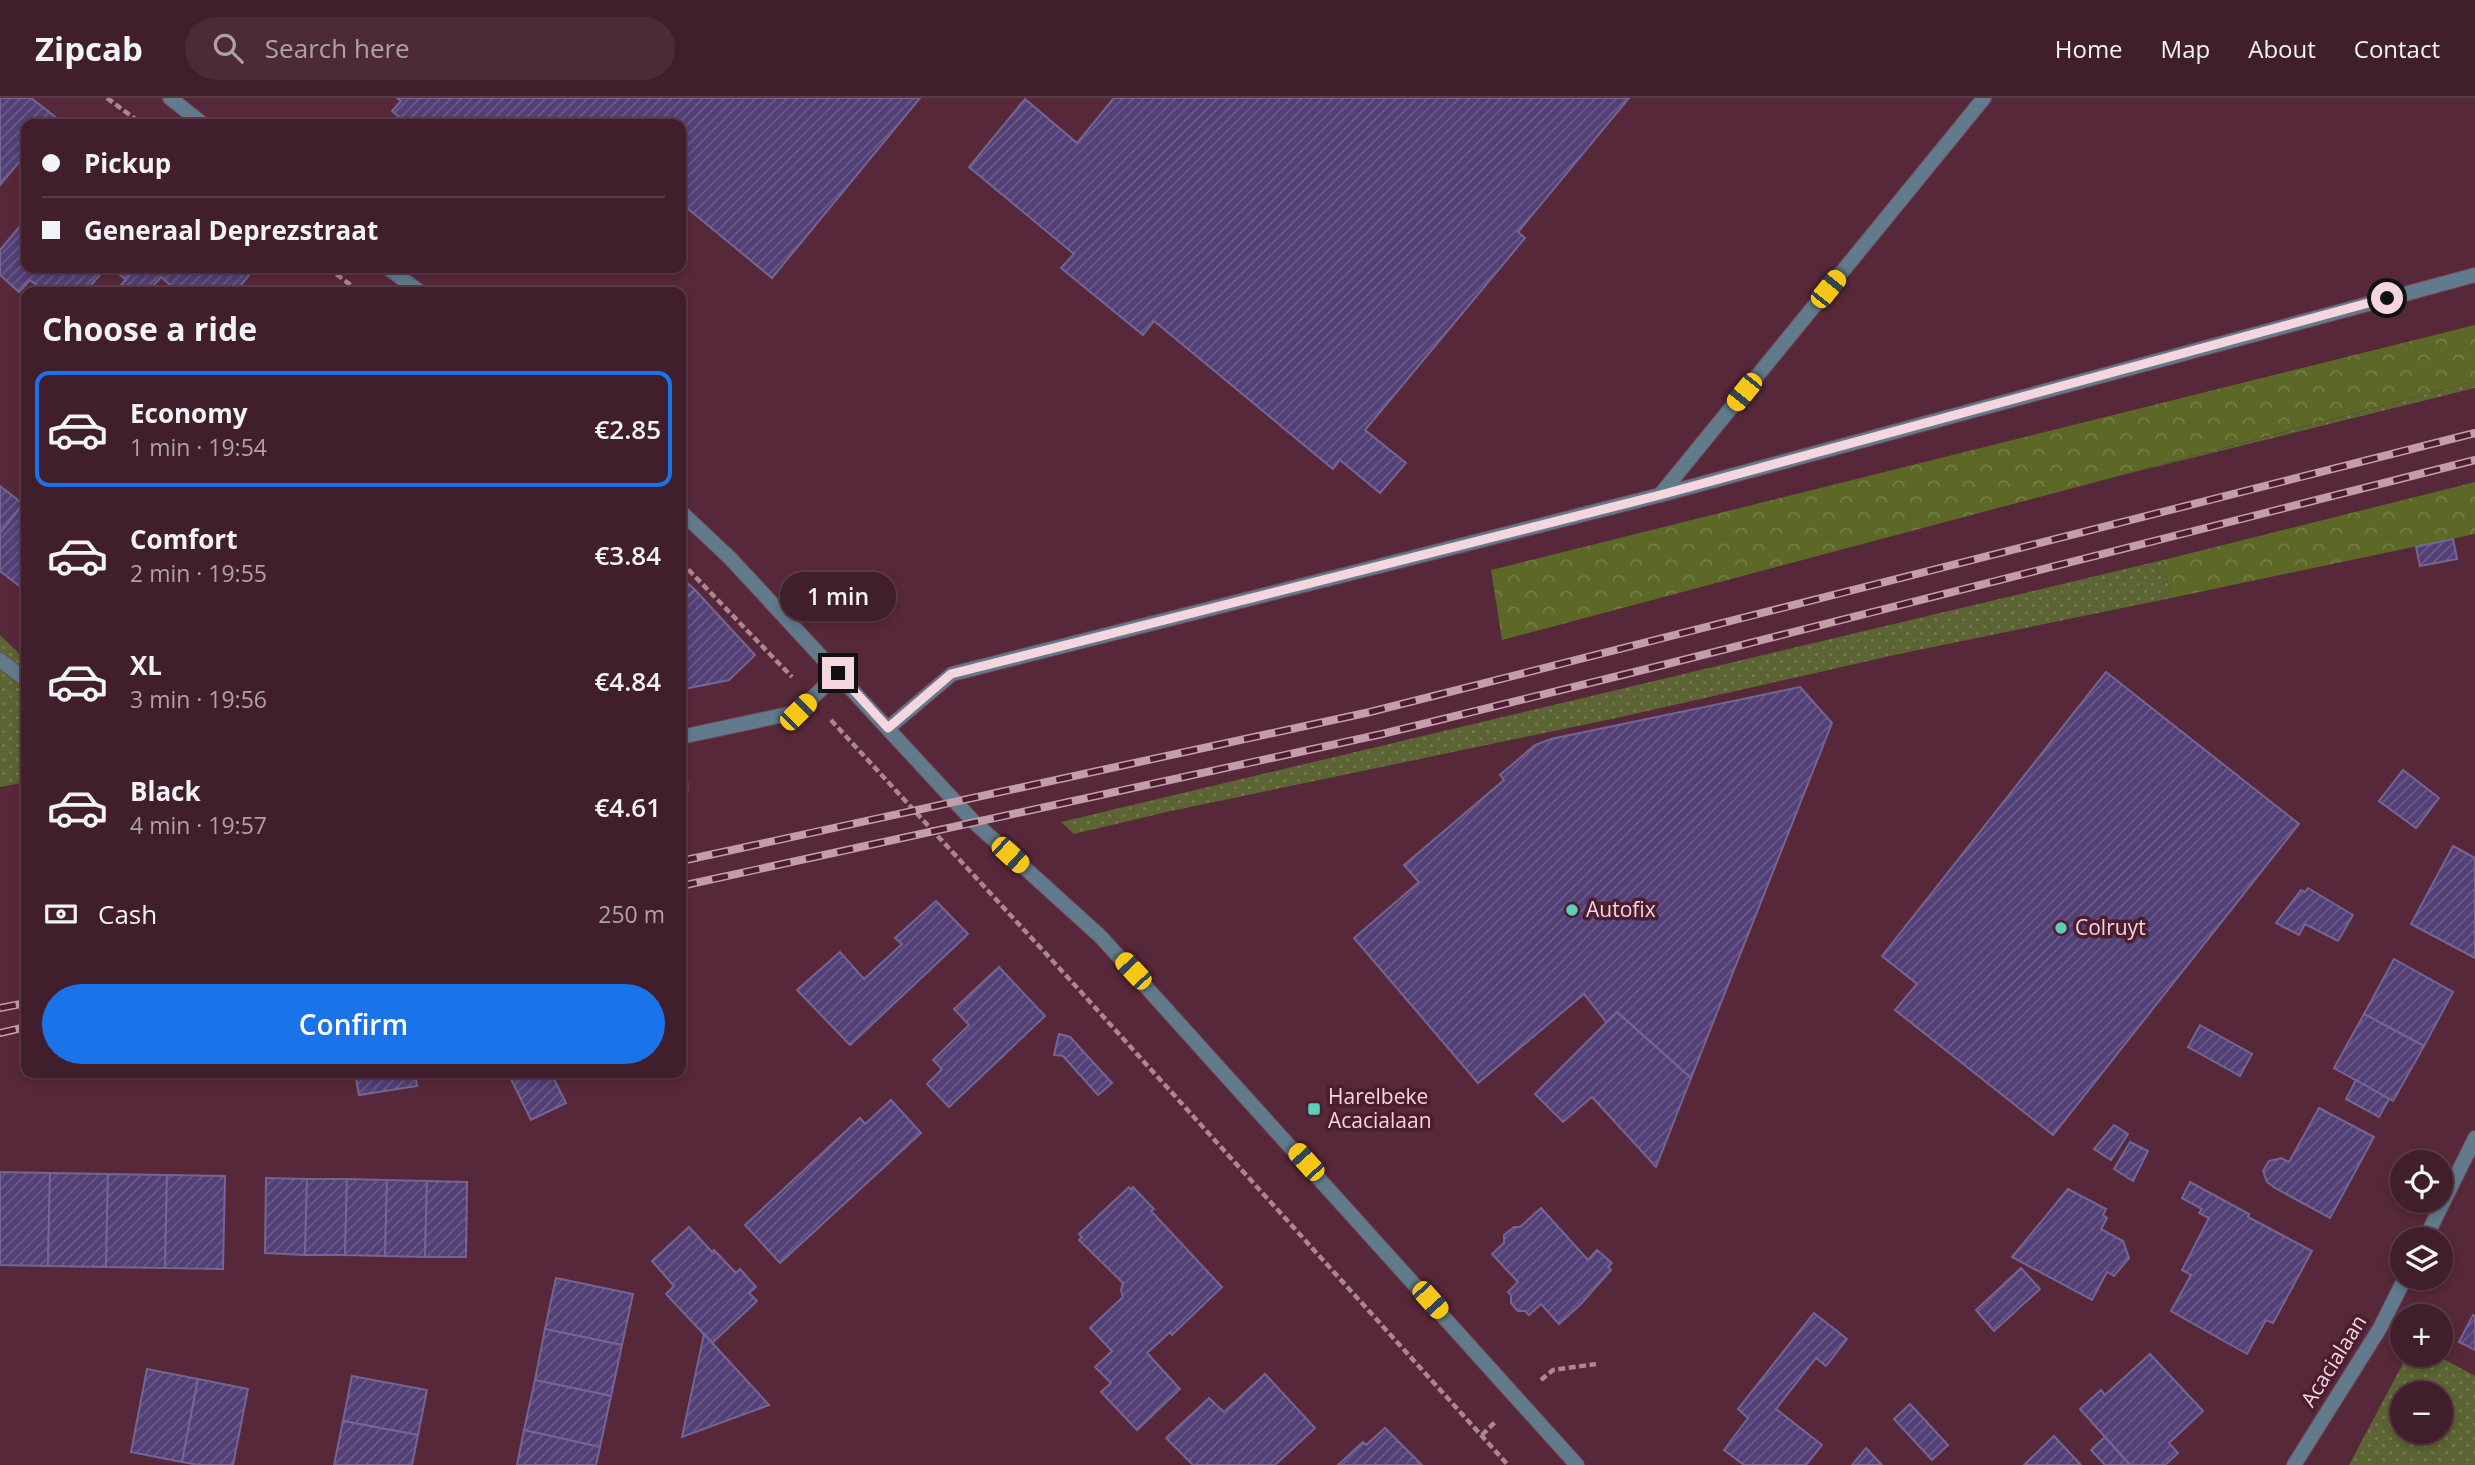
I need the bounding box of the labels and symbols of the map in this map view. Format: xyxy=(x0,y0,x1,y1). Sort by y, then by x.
car xyxy=(1807,266,1850,312)
route start xyxy=(2371,282,2403,314)
car xyxy=(1723,369,1766,415)
callout: 1 min xyxy=(780,572,896,620)
route end xyxy=(822,657,854,689)
car xyxy=(776,690,821,734)
car xyxy=(988,833,1033,877)
place label: Autofix xyxy=(1586,895,1656,923)
marker: Autofix xyxy=(1564,902,1580,918)
place label: Colruyt xyxy=(2075,913,2146,941)
marker: Colruyt xyxy=(2053,920,2069,936)
car xyxy=(1111,948,1156,994)
place label: Harelbeke Acacialaan xyxy=(1328,1082,1432,1134)
marker: Harelbeke Acacialaan xyxy=(1306,1101,1322,1117)
car xyxy=(1285,1139,1328,1185)
car xyxy=(1409,1277,1452,1323)
street label: Acacialaan xyxy=(2294,1309,2372,1412)

